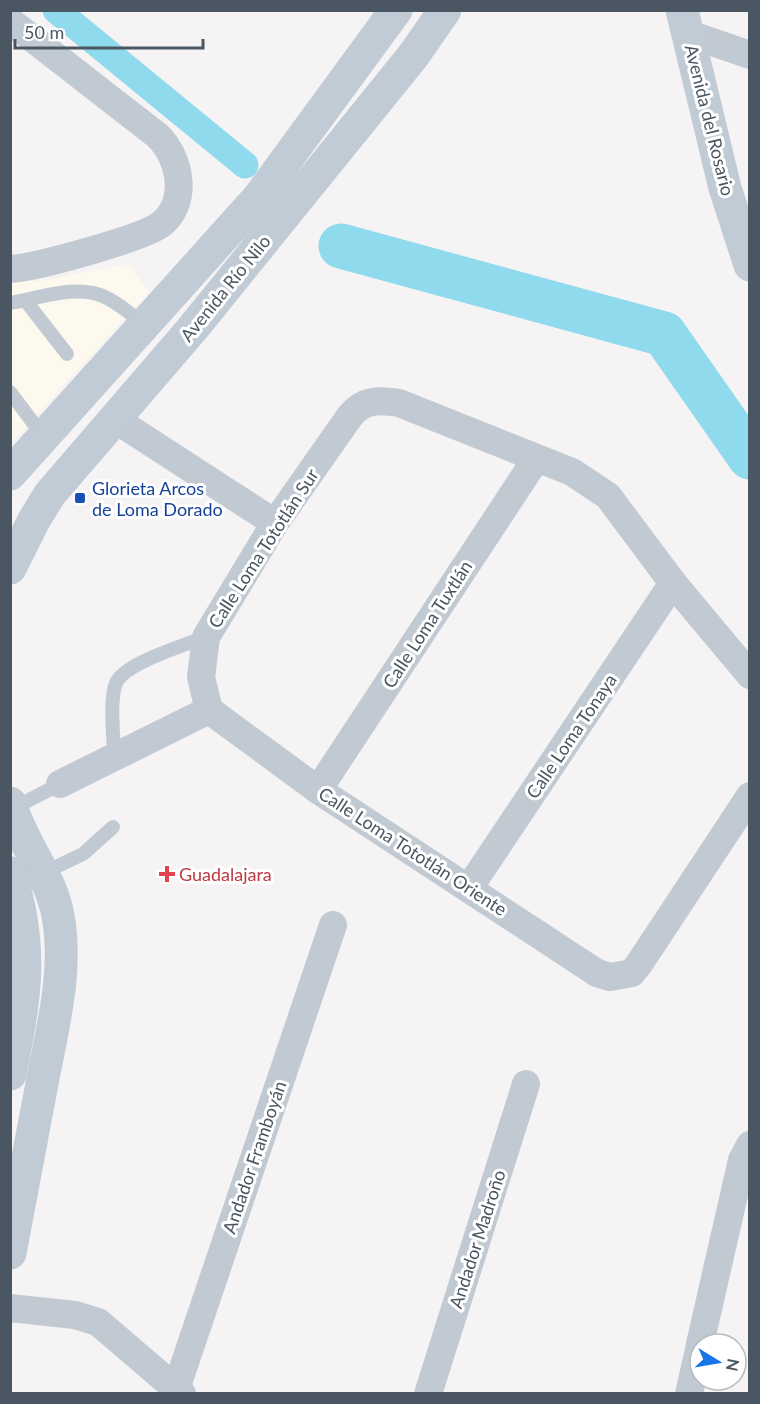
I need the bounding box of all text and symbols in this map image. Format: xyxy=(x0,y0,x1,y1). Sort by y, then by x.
scale bar xyxy=(15,12,202,50)
text: 50 m xyxy=(24,21,64,43)
street label: Avenida del Rosario xyxy=(681,42,739,198)
street label: Avenida Río Nilo xyxy=(175,230,275,346)
street label: Calle Loma Tototlán Sur xyxy=(203,464,323,632)
place label: Glorieta Arcos de Loma Dorado xyxy=(92,477,223,520)
marker: Glorieta Arcos de Loma Dorado xyxy=(73,491,87,505)
street label: Calle Loma Tuxtlán xyxy=(378,556,476,692)
street label: Calle Loma Tonaya xyxy=(521,669,621,803)
street label: Calle Loma Tototlán Oriente xyxy=(315,782,511,920)
place label: Guadalajara xyxy=(179,863,272,885)
marker: Guadalajara xyxy=(160,867,174,881)
street label: Andador Framboyán xyxy=(218,1078,290,1236)
street label: Andador Madroño xyxy=(444,1167,510,1311)
north arrow xyxy=(688,1332,748,1392)
text: N xyxy=(723,1357,744,1373)

